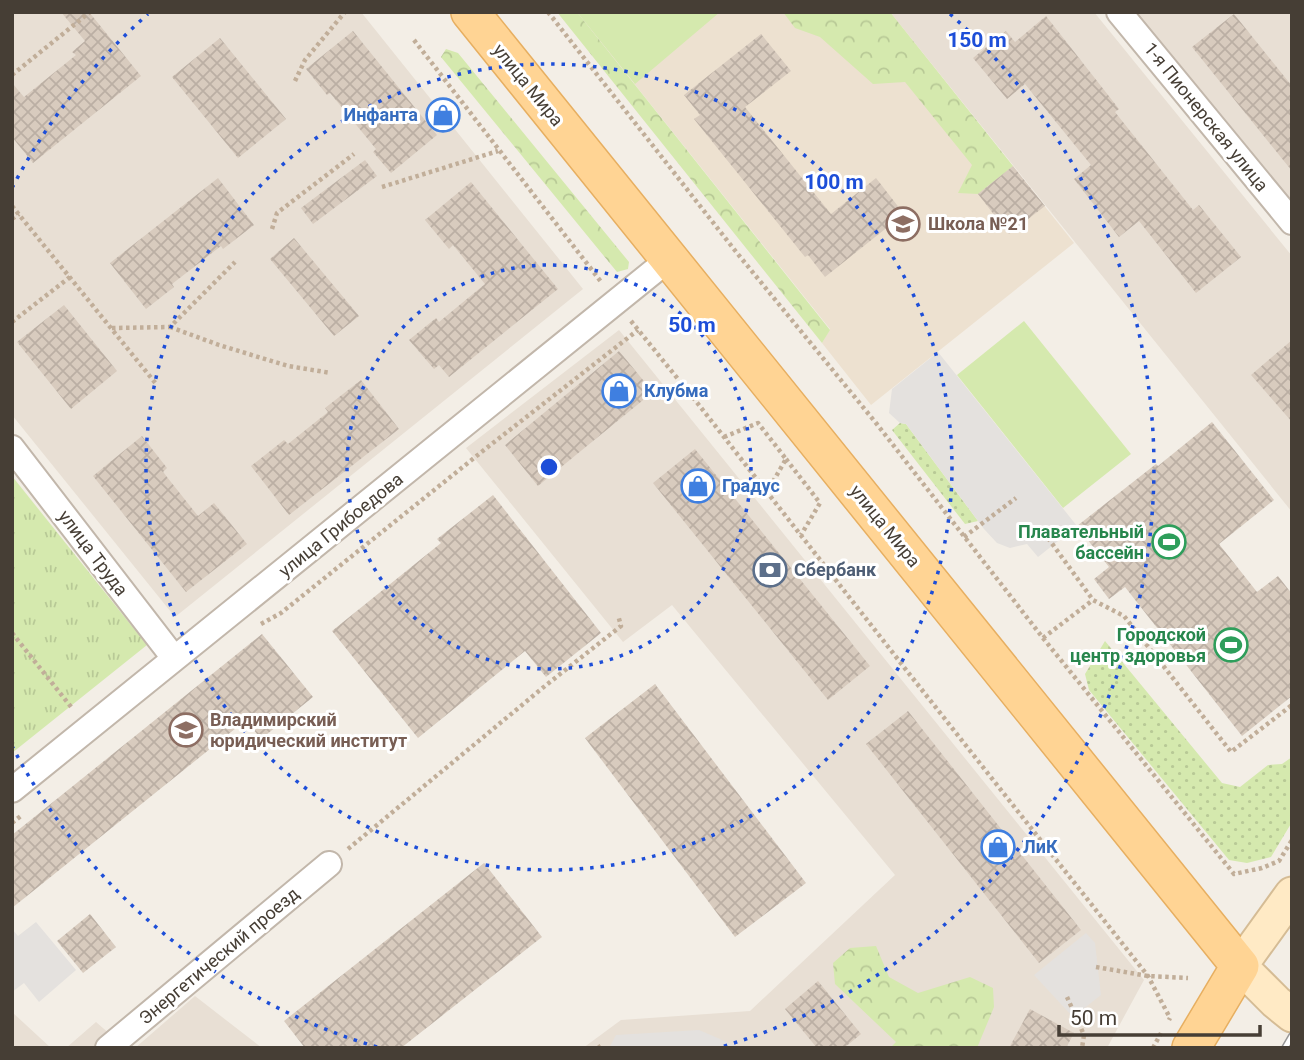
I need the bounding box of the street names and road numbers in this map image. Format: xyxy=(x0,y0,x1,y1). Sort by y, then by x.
street label: 1-я Пионерская улица xyxy=(1140,38,1273,195)
street label: улица Мира xyxy=(489,39,568,130)
street label: улица Грибоедова xyxy=(274,468,407,581)
street label: улица Мира xyxy=(846,480,925,571)
street label: улица Труда xyxy=(54,506,132,600)
street label: Энергетический проезд xyxy=(135,883,303,1029)

